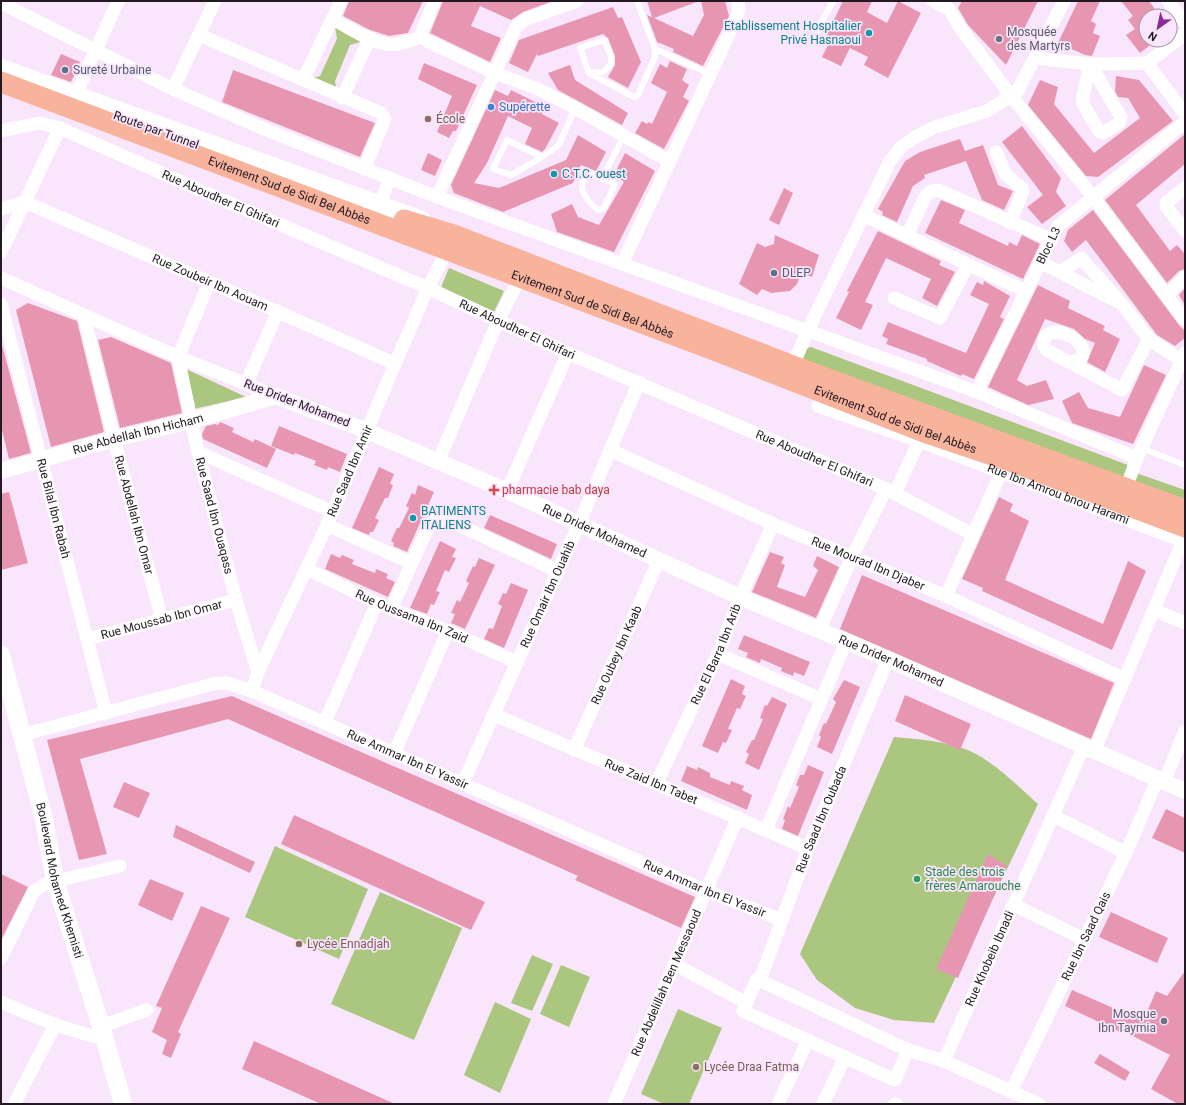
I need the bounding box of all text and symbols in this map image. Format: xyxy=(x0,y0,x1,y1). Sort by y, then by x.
north arrow xyxy=(1138,8,1178,48)
place label: Etablissement Hospitalier Privé Hasnaoui xyxy=(724,19,861,47)
place label: Mosquée des Martyrs xyxy=(1007,25,1071,53)
marker: Etablissement Hospitalier Privé Hasnaoui xyxy=(864,28,874,38)
text: N xyxy=(1146,28,1160,44)
marker: Mosquée des Martyrs xyxy=(994,34,1004,44)
place label: Sureté Urbaine xyxy=(73,63,151,77)
marker: Sureté Urbaine xyxy=(60,65,70,75)
place label: Supérette xyxy=(499,100,550,114)
marker: Supérette xyxy=(486,102,496,112)
street label: Route par Tunnel xyxy=(111,108,201,152)
place label: École xyxy=(436,111,465,126)
marker: École xyxy=(423,114,433,124)
street label: Evitement Sud de Sidi Bel Abbès xyxy=(206,154,372,227)
street label: Rue Aboudher El Ghifari xyxy=(160,167,281,230)
place label: C.T.C. ouest xyxy=(562,167,626,181)
marker: C.T.C. ouest xyxy=(549,169,559,179)
street label: Bloc L3 xyxy=(1033,225,1063,266)
street label: Rue Zoubeir Ibn Aouam xyxy=(150,251,270,314)
place label: DLEP xyxy=(782,266,811,280)
street label: Evitement Sud de Sidi Bel Abbès xyxy=(509,268,676,341)
marker: DLEP xyxy=(769,268,779,278)
street label: Rue Aboudher El Ghifari xyxy=(457,296,577,362)
street label: Rue Drider Mohamed xyxy=(242,376,352,430)
street label: Evitement Sud de Sidi Bel Abbès xyxy=(812,383,978,456)
street label: Rue Abdellah Ibn Hicham xyxy=(71,410,205,457)
street label: Rue Saad Ibn Amir xyxy=(324,423,375,519)
street label: Rue Aboudher El Ghifari xyxy=(753,427,875,490)
street label: Rue Abdellah Ibn Omar xyxy=(112,454,157,576)
street label: Rue Saad Ibn Ouaqass xyxy=(193,456,236,576)
street label: Rue Bilal Ibn Rabah xyxy=(34,457,73,560)
street label: Rue Ibn Amrou bnou Harami xyxy=(986,461,1131,527)
place label: pharmacie bab daya xyxy=(502,483,610,497)
marker: pharmacie bab daya xyxy=(489,485,499,495)
street label: Rue Drider Mohamed xyxy=(540,501,649,560)
place label: BATIMENTS ITALIENS xyxy=(421,504,486,532)
marker: BATIMENTS ITALIENS xyxy=(408,513,418,523)
street label: Rue Mourad Ibn Djaber xyxy=(809,534,927,593)
street label: Rue Omair Ibn Ouahib xyxy=(518,538,578,650)
street label: Rue Oussama Ibn Zaid xyxy=(353,587,470,646)
street label: Rue Moussab Ibn Omar xyxy=(99,597,224,642)
street label: Rue El Barra Ibn Arib xyxy=(688,601,744,707)
street label: Rue Oubey Ibn Kaab xyxy=(588,603,645,707)
street label: Rue Drider Mohamed xyxy=(837,632,946,690)
street label: Rue Ammar Ibn El Yassir xyxy=(345,727,470,792)
street label: Rue Zaid Ibn Tabet xyxy=(603,756,700,807)
street label: Rue Saad Ibn Oubada xyxy=(793,764,849,875)
street label: Boulevard Mohamed Khemisti xyxy=(33,801,86,960)
street label: Rue Ammar Ibn El Yassir xyxy=(641,857,768,920)
place label: Stade des trois frères Amarouche xyxy=(925,865,1021,893)
marker: Stade des trois frères Amarouche xyxy=(912,874,922,884)
street label: Rue Ibn Saad Qais xyxy=(1059,889,1113,983)
street label: Rue Abdelillah Ben Messaoud xyxy=(629,907,704,1058)
street label: Rue Khobeib Ibnadi xyxy=(962,909,1017,1009)
place label: Lycée Ennadjah xyxy=(307,937,390,951)
marker: Lycée Ennadjah xyxy=(294,939,304,949)
place label: Mosque Ibn Taymia xyxy=(1098,1007,1156,1035)
marker: Mosque Ibn Taymia xyxy=(1159,1016,1169,1026)
place label: Lycée Draa Fatma xyxy=(704,1060,799,1074)
marker: Lycée Draa Fatma xyxy=(691,1062,701,1072)

